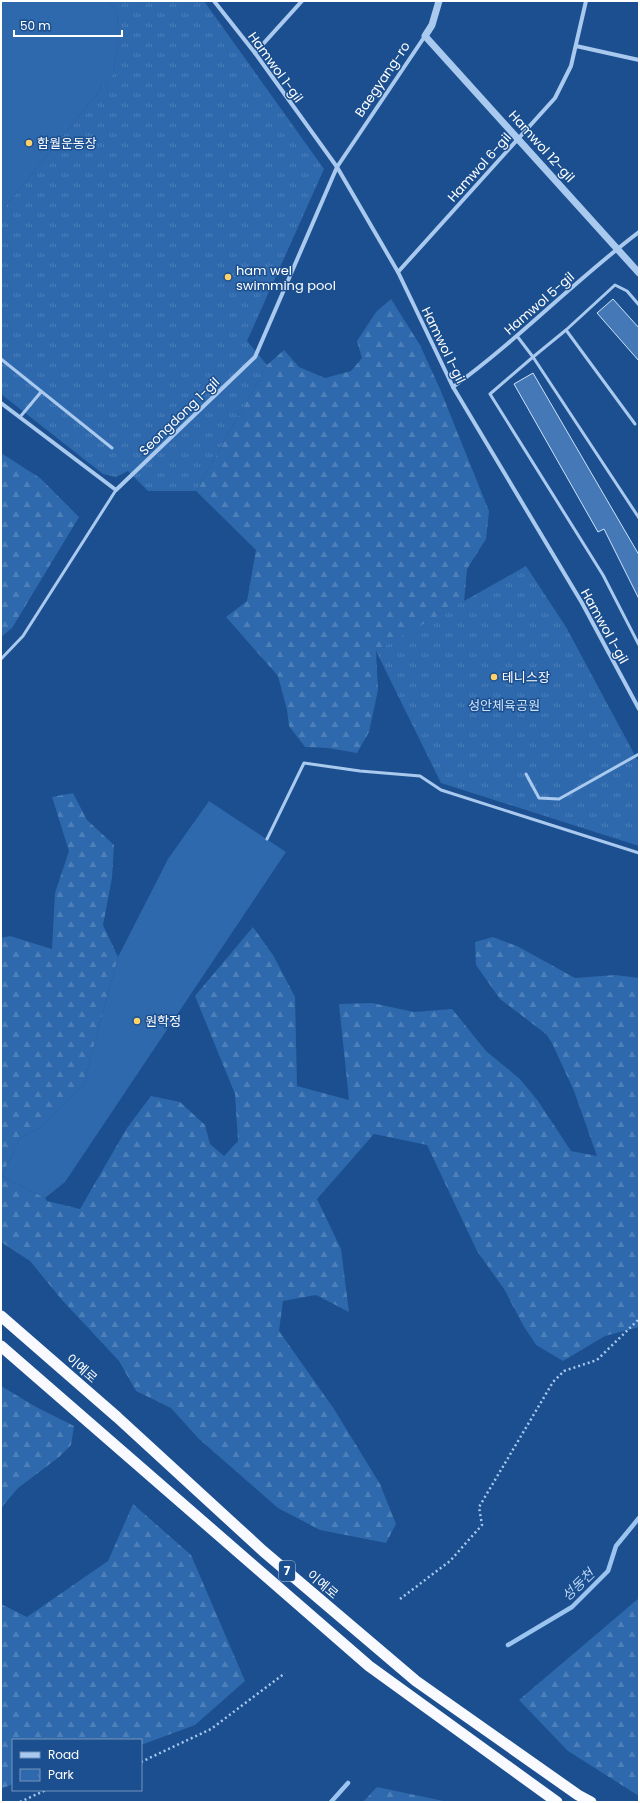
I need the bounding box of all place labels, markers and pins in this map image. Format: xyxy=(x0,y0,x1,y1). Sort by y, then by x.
place label: 함월운동장 xyxy=(37,134,97,153)
marker: 함월운동장 xyxy=(24,138,34,148)
place label: ham wel swimming pool xyxy=(236,261,336,295)
marker: ham wel swimming pool xyxy=(223,272,233,282)
place label: 테니스장 xyxy=(502,668,550,687)
marker: 테니스장 xyxy=(489,672,499,682)
place label: 원학정 xyxy=(145,1012,181,1031)
marker: 원학정 xyxy=(132,1016,142,1026)

